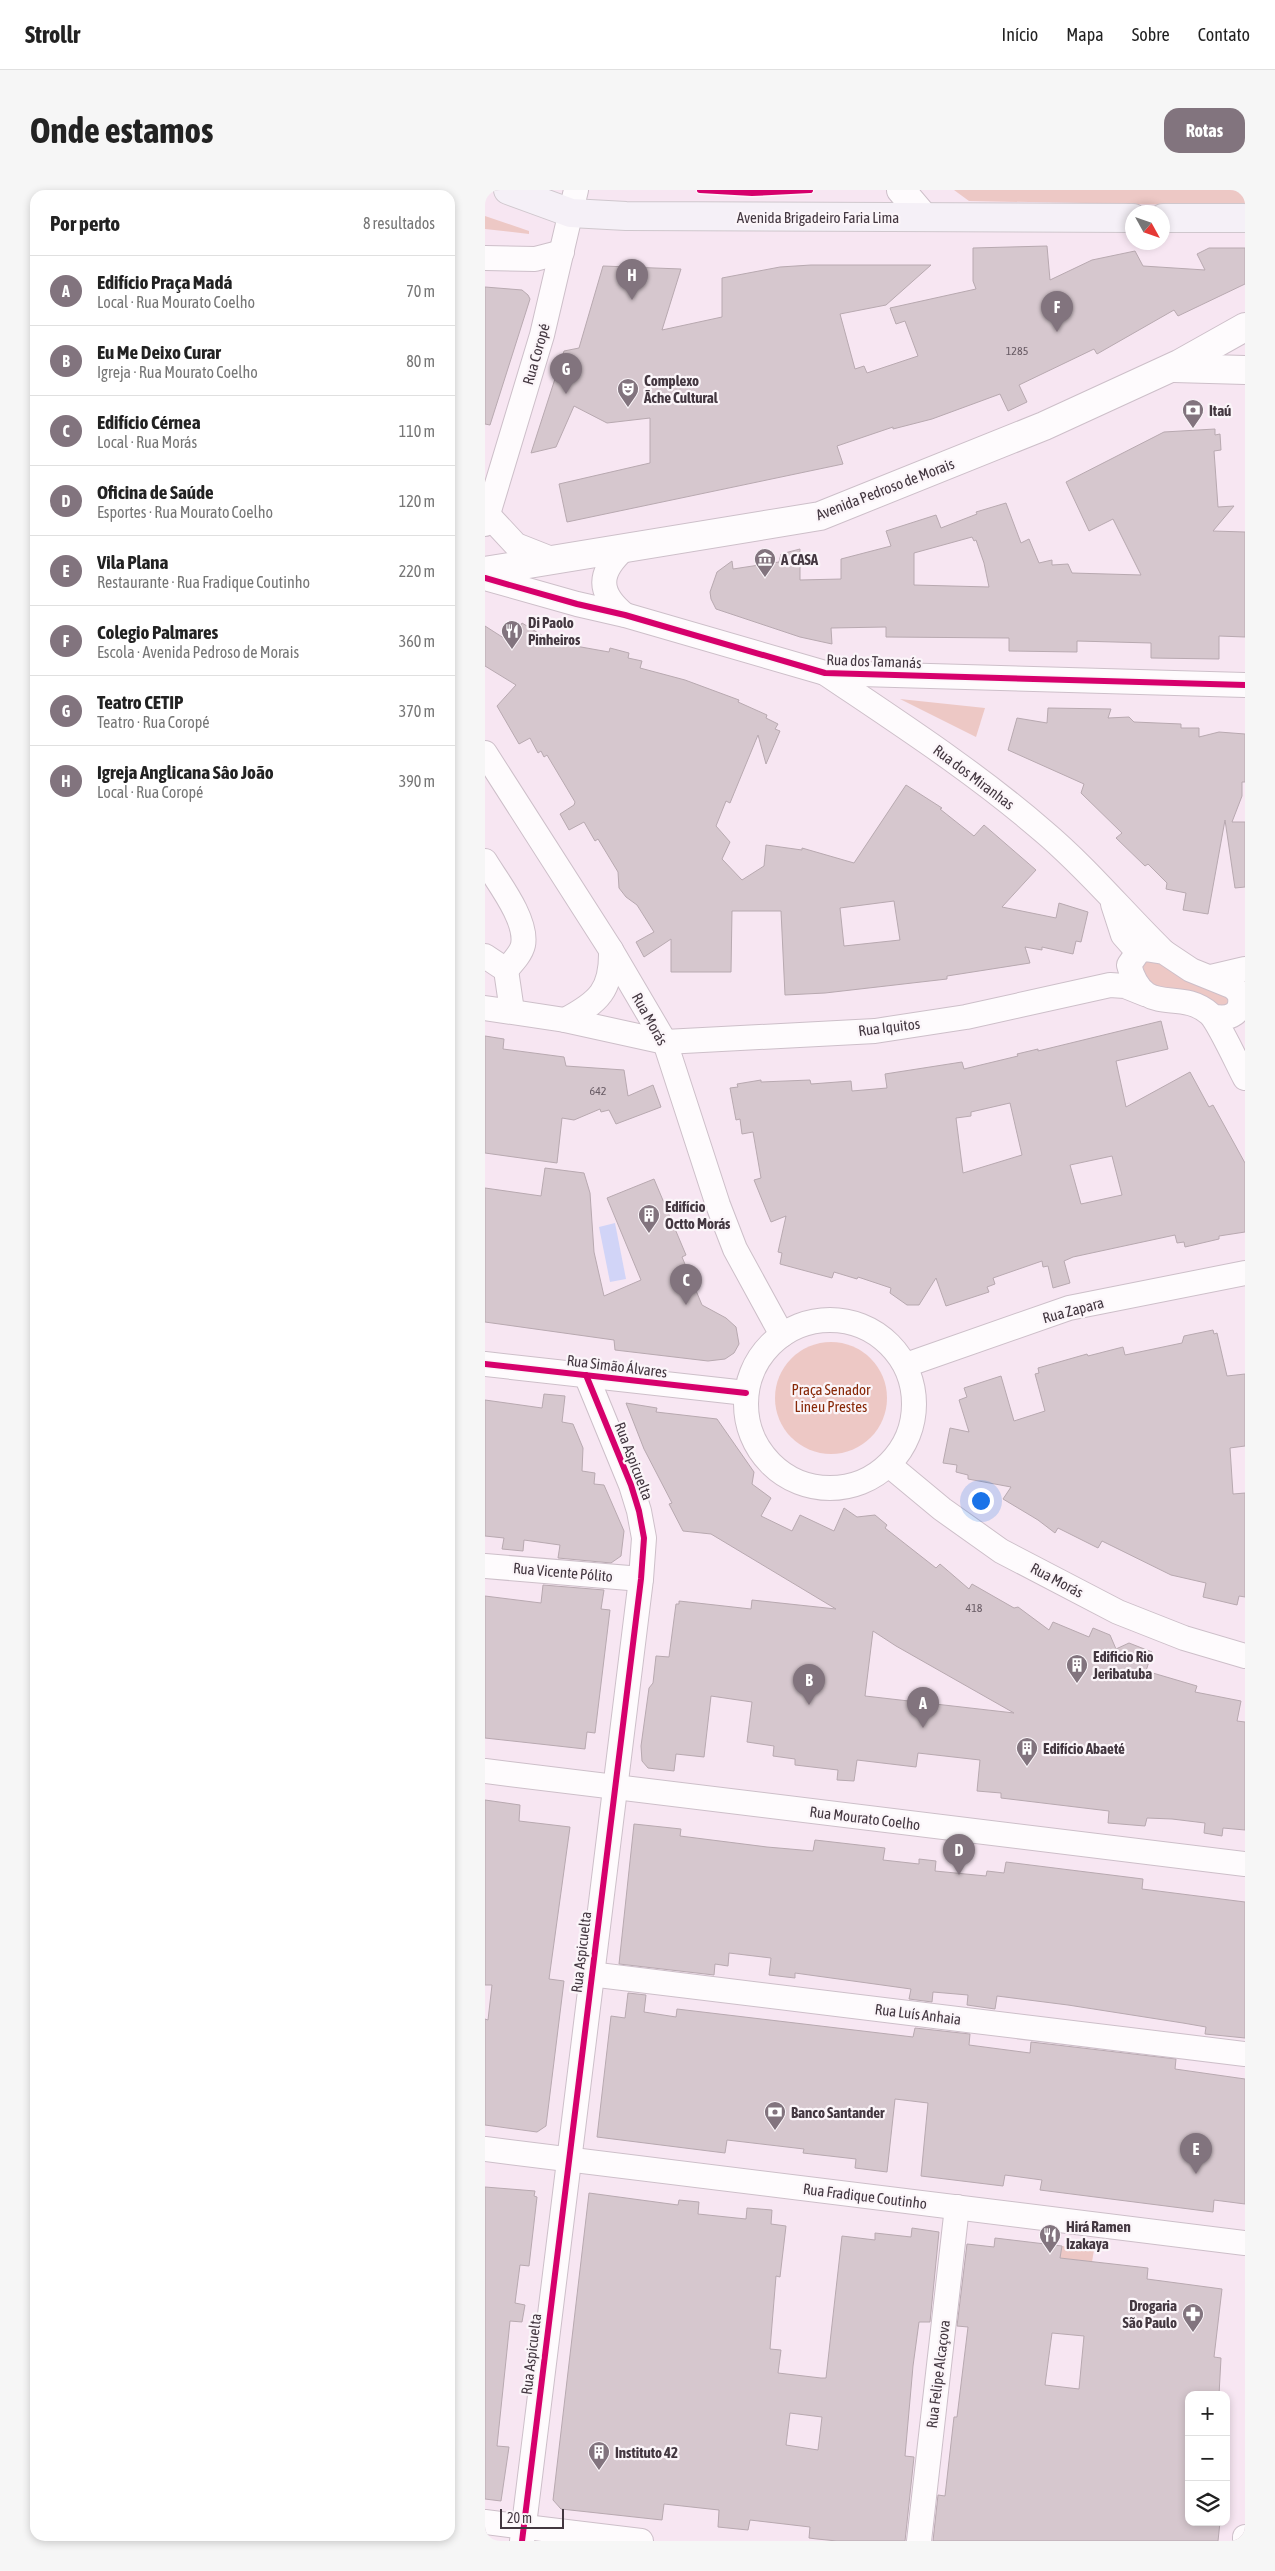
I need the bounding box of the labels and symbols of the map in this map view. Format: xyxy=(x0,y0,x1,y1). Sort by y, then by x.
north arrow xyxy=(1125,205,1170,250)
street label: Avenida Brigadeiro Faria Lima xyxy=(737,209,899,226)
pin: H xyxy=(616,259,648,300)
pin: F xyxy=(1041,291,1073,332)
street label: Rua Coropé xyxy=(519,321,553,387)
house number: 1285 xyxy=(1006,344,1028,358)
pin: G xyxy=(550,353,582,394)
place label: Complexo Āche Cultural xyxy=(643,372,719,406)
theatre icon: Complexo Āche Cultural xyxy=(616,377,640,408)
bank icon: Itaú xyxy=(1181,398,1205,429)
place label: Itaú xyxy=(1209,402,1231,419)
street label: Avenida Pedroso de Morais xyxy=(813,455,957,523)
museum icon: A CASA xyxy=(753,547,777,578)
place label: A CASA xyxy=(780,551,819,568)
place label: Di Paolo Pinheiros xyxy=(528,614,581,648)
restaurant icon: Di Paolo Pinheiros xyxy=(500,619,524,650)
street label: Rua dos Tamanás xyxy=(826,651,922,671)
street label: Rua dos Miranhas xyxy=(930,741,1018,813)
street label: Rua Morás xyxy=(629,990,671,1048)
street label: Rua Iquitos xyxy=(857,1015,921,1039)
house number: 642 xyxy=(590,1084,606,1098)
place label: Edifício Octto Morás xyxy=(665,1198,731,1232)
building icon: Edifício Octto Morás xyxy=(637,1203,661,1234)
pin: C xyxy=(670,1264,702,1305)
street label: Rua Zapara xyxy=(1041,1294,1105,1326)
street label: Rua Simão Álvares xyxy=(566,1351,668,1381)
park label: Praça Senador Lineu Prestes xyxy=(792,1381,871,1415)
street label: Rua Aspicuelta xyxy=(611,1420,657,1502)
your location xyxy=(968,1488,994,1514)
street label: Rua Vicente Pólito xyxy=(512,1559,614,1585)
street label: Rua Morás xyxy=(1028,1559,1086,1601)
house number: 418 xyxy=(966,1601,983,1615)
place label: Edificio Rio Jeribatuba xyxy=(1092,1648,1154,1682)
building icon: Edificio Rio Jeribatuba xyxy=(1065,1653,1089,1684)
pin: B xyxy=(793,1664,825,1705)
pin: A xyxy=(907,1687,939,1728)
building icon: Edifício Abaeté xyxy=(1015,1736,1039,1767)
place label: Edifício Abaeté xyxy=(1043,1740,1125,1757)
street label: Rua Mourato Coelho xyxy=(809,1803,921,1833)
pin: D xyxy=(943,1834,975,1875)
street label: Rua Aspicuelta xyxy=(568,1910,594,1994)
street label: Rua Luís Anhaia xyxy=(874,2000,962,2028)
bank icon: Banco Santander xyxy=(763,2100,787,2131)
place label: Banco Santander xyxy=(791,2104,885,2121)
pin: E xyxy=(1180,2133,1212,2174)
street label: Rua Fradique Coutinho xyxy=(802,2180,928,2212)
place label: Hirá Ramen Izakaya xyxy=(1066,2218,1131,2252)
restaurant icon: Hirá Ramen Izakaya xyxy=(1038,2223,1062,2254)
place label: Drogaria São Paulo xyxy=(1122,2297,1177,2331)
pharmacy icon: Drogaria São Paulo xyxy=(1181,2302,1205,2333)
street label: Rua Aspicuelta xyxy=(518,2312,544,2396)
street label: Rua Felipe Alcaçova xyxy=(923,2319,953,2429)
building icon: Instituto 42 xyxy=(587,2440,611,2471)
place label: Instituto 42 xyxy=(615,2444,678,2461)
scale bar xyxy=(500,2506,564,2529)

